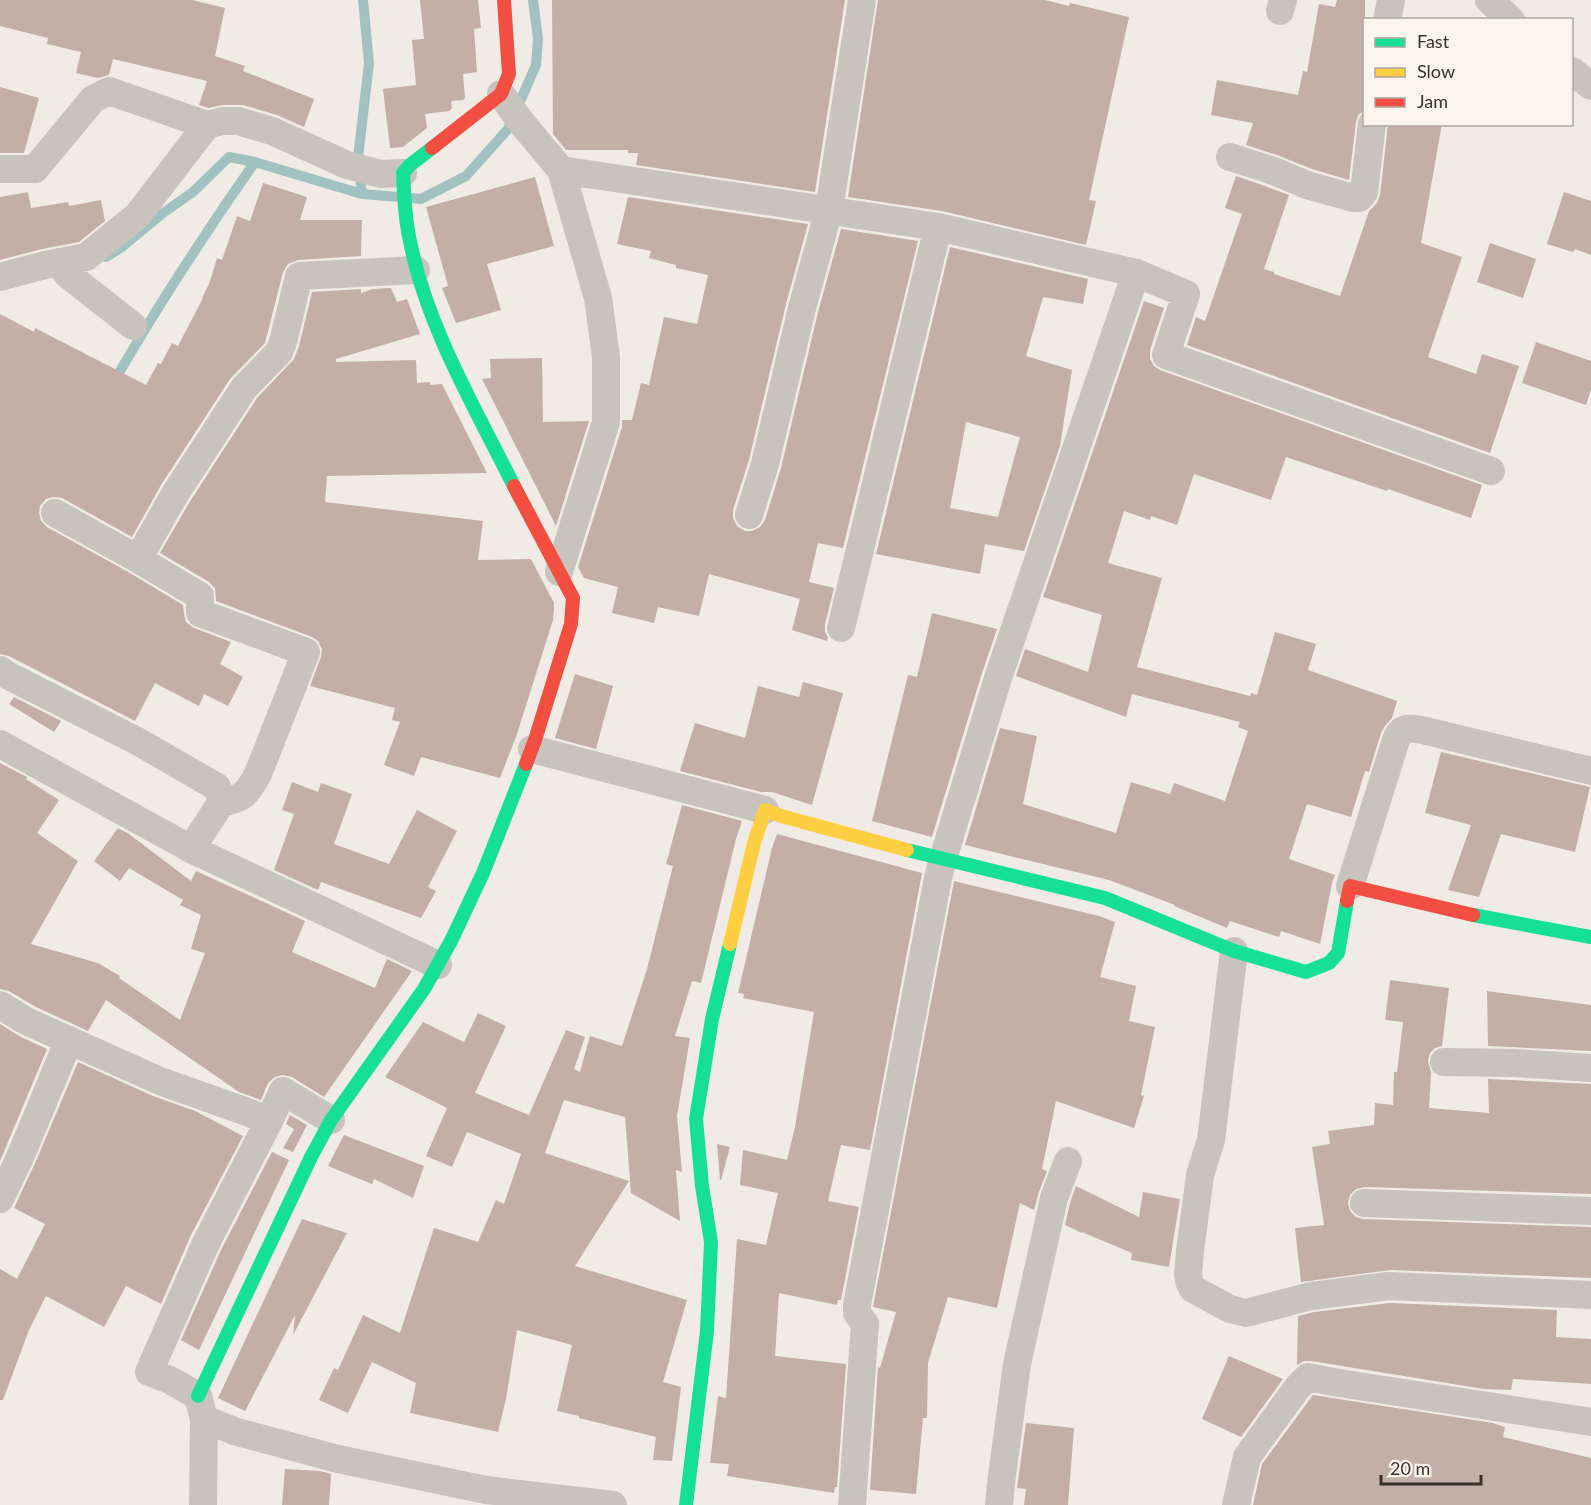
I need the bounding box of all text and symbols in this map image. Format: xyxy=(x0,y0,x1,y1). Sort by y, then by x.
legend xyxy=(1363,18,1573,126)
text: Fast xyxy=(1417,30,1450,52)
text: Slow xyxy=(1417,60,1455,82)
text: Jam xyxy=(1417,90,1448,112)
scale bar xyxy=(1381,1448,1482,1486)
text: 20 m xyxy=(1390,1457,1430,1479)

